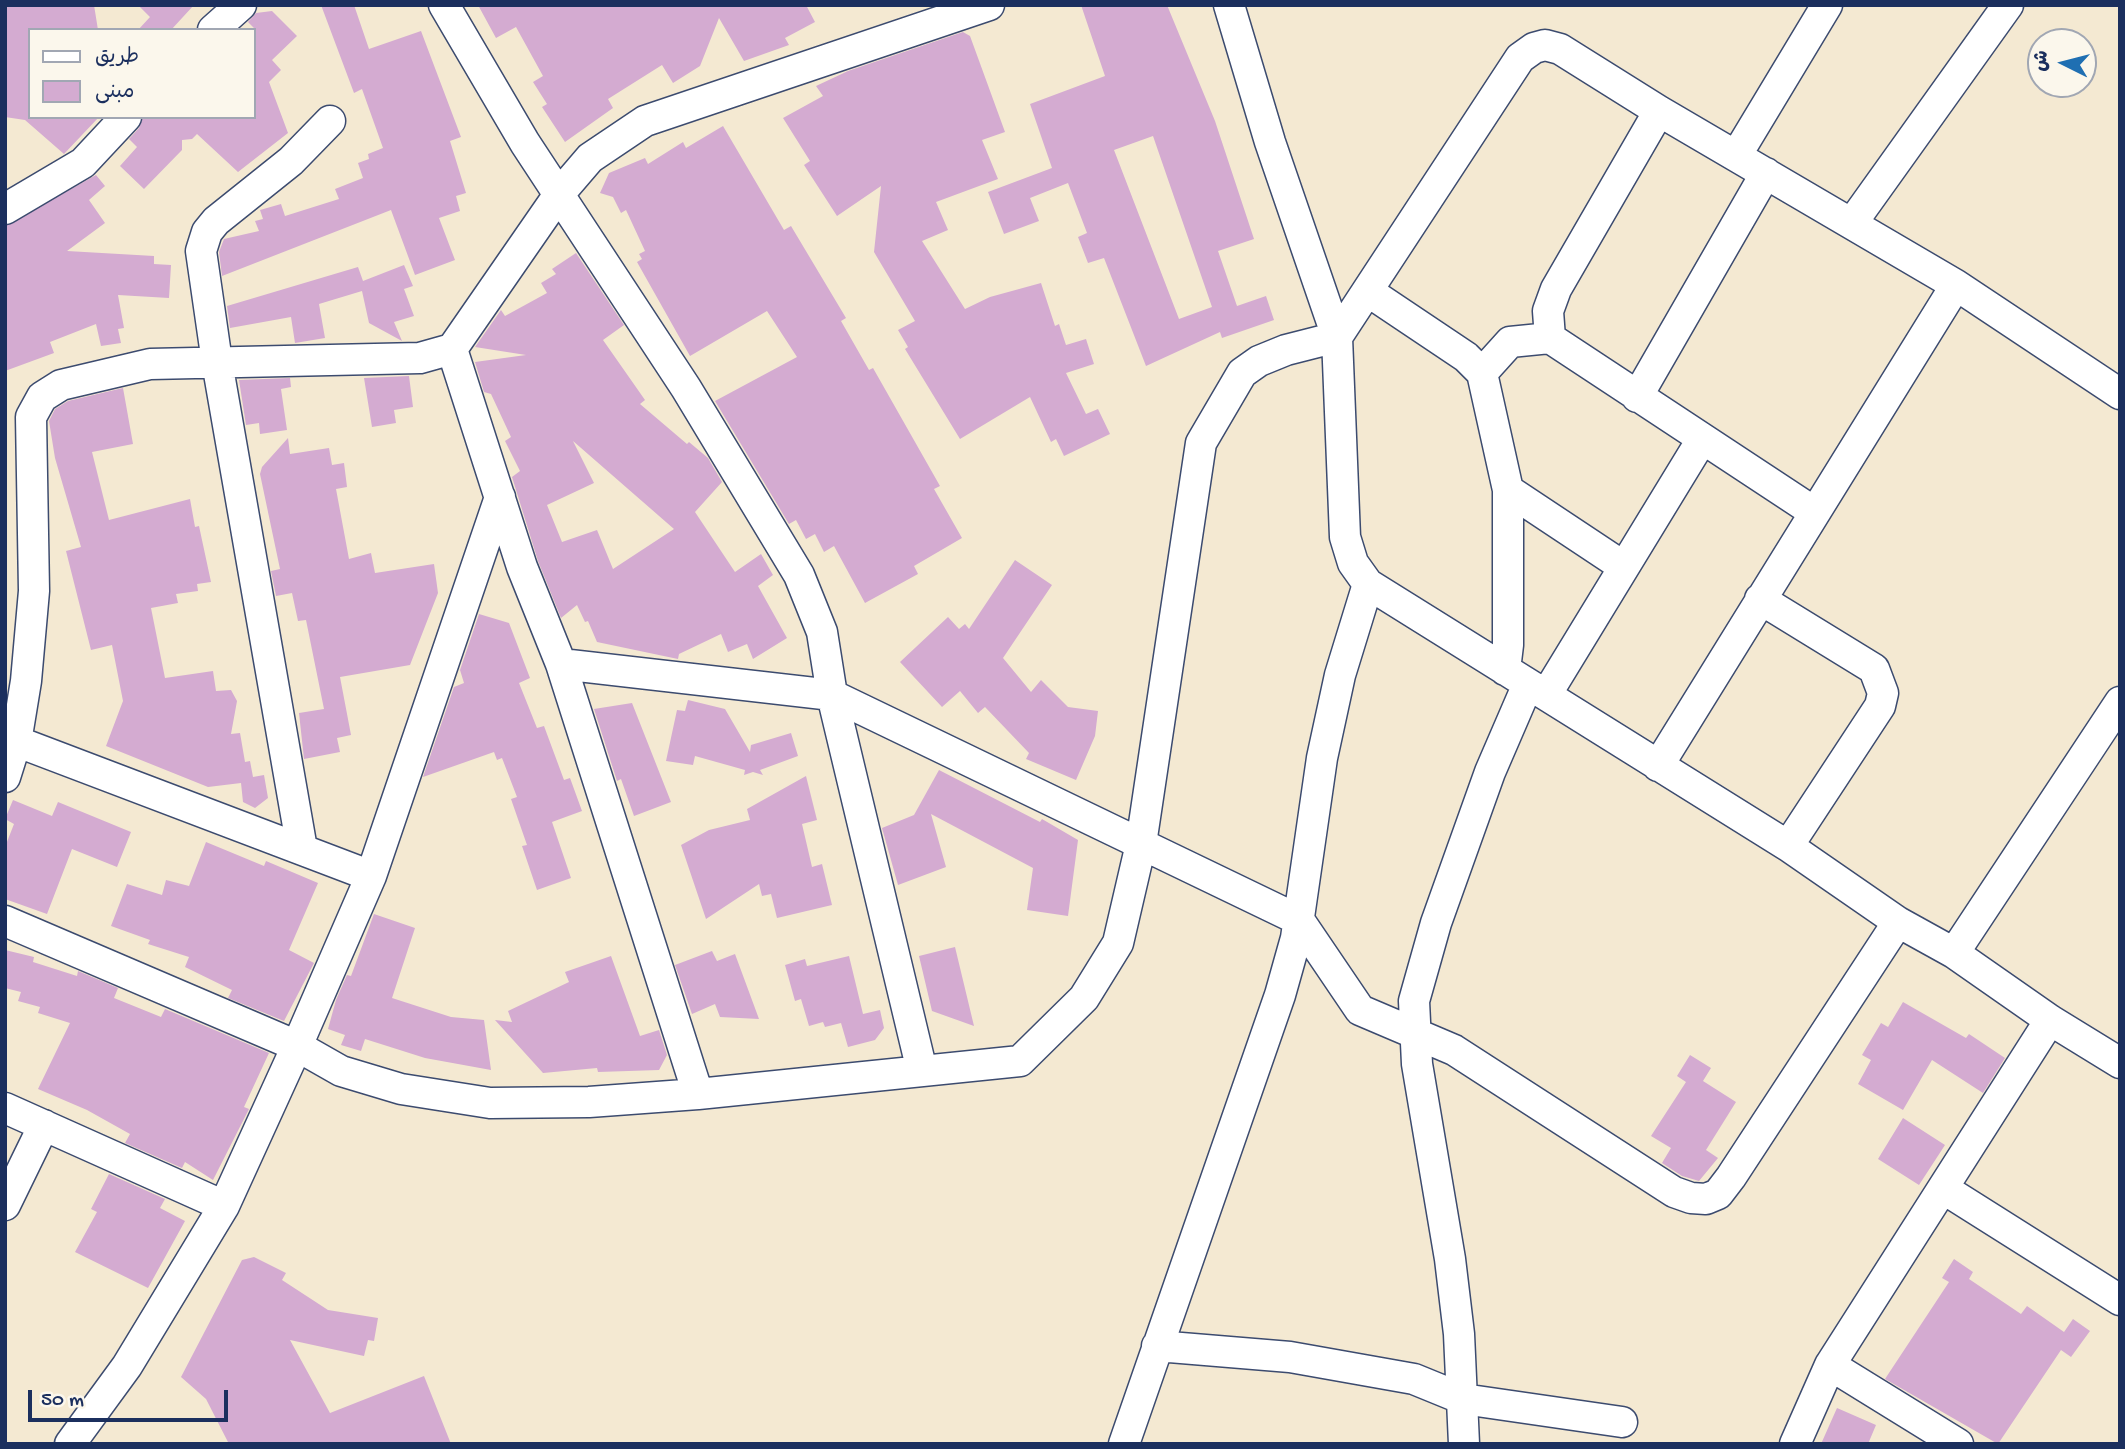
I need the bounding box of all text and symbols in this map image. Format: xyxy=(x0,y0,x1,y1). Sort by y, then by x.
legend xyxy=(28,28,256,119)
north arrow xyxy=(2027,28,2097,98)
text: طريق xyxy=(95,46,139,71)
text: ش xyxy=(2030,49,2055,73)
text: مبنى xyxy=(95,81,134,106)
scale bar xyxy=(32,1376,231,1420)
text: 50 m xyxy=(41,1389,84,1414)

